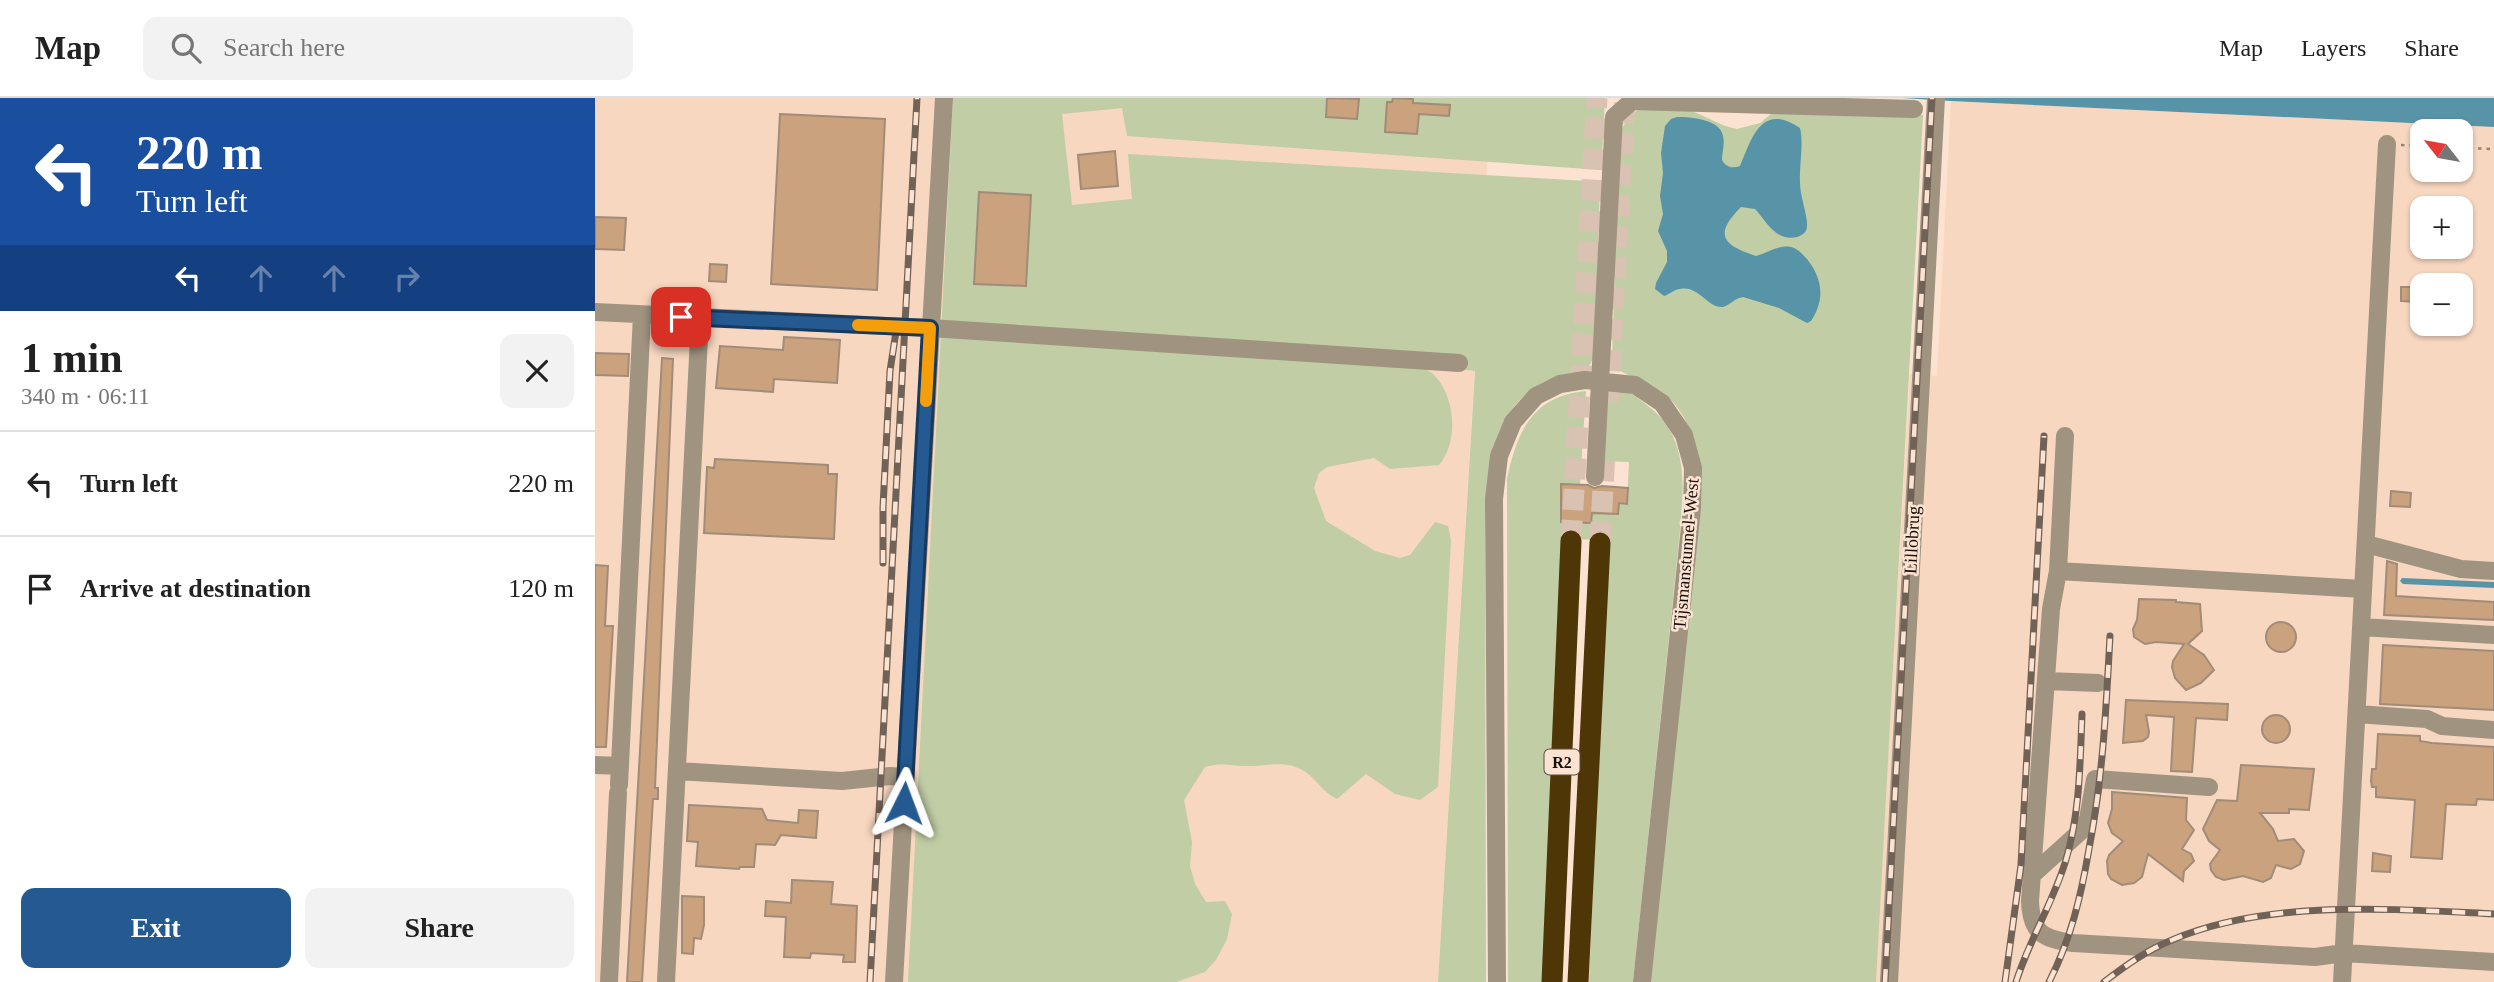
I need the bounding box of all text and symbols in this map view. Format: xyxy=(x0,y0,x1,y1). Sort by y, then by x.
search box xyxy=(143,17,633,80)
icon: search xyxy=(167,29,205,67)
text: Map xyxy=(35,30,101,66)
text: Search here xyxy=(223,33,345,62)
text: Map xyxy=(2219,35,2263,61)
text: Layers xyxy=(2301,35,2366,61)
text: Share xyxy=(2404,35,2459,61)
north arrow xyxy=(2410,119,2473,182)
map controls xyxy=(2410,119,2473,336)
text: 220 m xyxy=(136,125,263,180)
icon: left xyxy=(21,126,112,217)
text: Turn left xyxy=(136,183,248,219)
button: + xyxy=(2410,196,2473,259)
icon: left xyxy=(169,259,207,297)
icon: ahead xyxy=(242,259,280,297)
icon: ahead xyxy=(315,259,353,297)
icon: right xyxy=(388,259,426,297)
button: − xyxy=(2410,273,2473,336)
pin xyxy=(651,287,711,347)
icon: arrive xyxy=(662,298,700,336)
button: close xyxy=(500,334,574,408)
text: 1 min xyxy=(21,335,123,381)
text: 340 m · 06:11 xyxy=(21,384,150,409)
icon: left xyxy=(21,465,59,503)
text: Turn left xyxy=(80,469,178,498)
text: 220 m xyxy=(508,469,574,498)
street label: Tijsmanstunnel-West xyxy=(1669,477,1703,631)
street label: Lillobrug xyxy=(1900,506,1924,574)
icon: arrive xyxy=(21,570,59,608)
text: Arrive at destination xyxy=(80,574,311,603)
text: 120 m xyxy=(508,574,574,603)
road number: R2 xyxy=(1545,750,1579,775)
position arrow xyxy=(867,766,941,840)
button: Exit xyxy=(21,888,291,968)
button: Share xyxy=(305,888,574,968)

